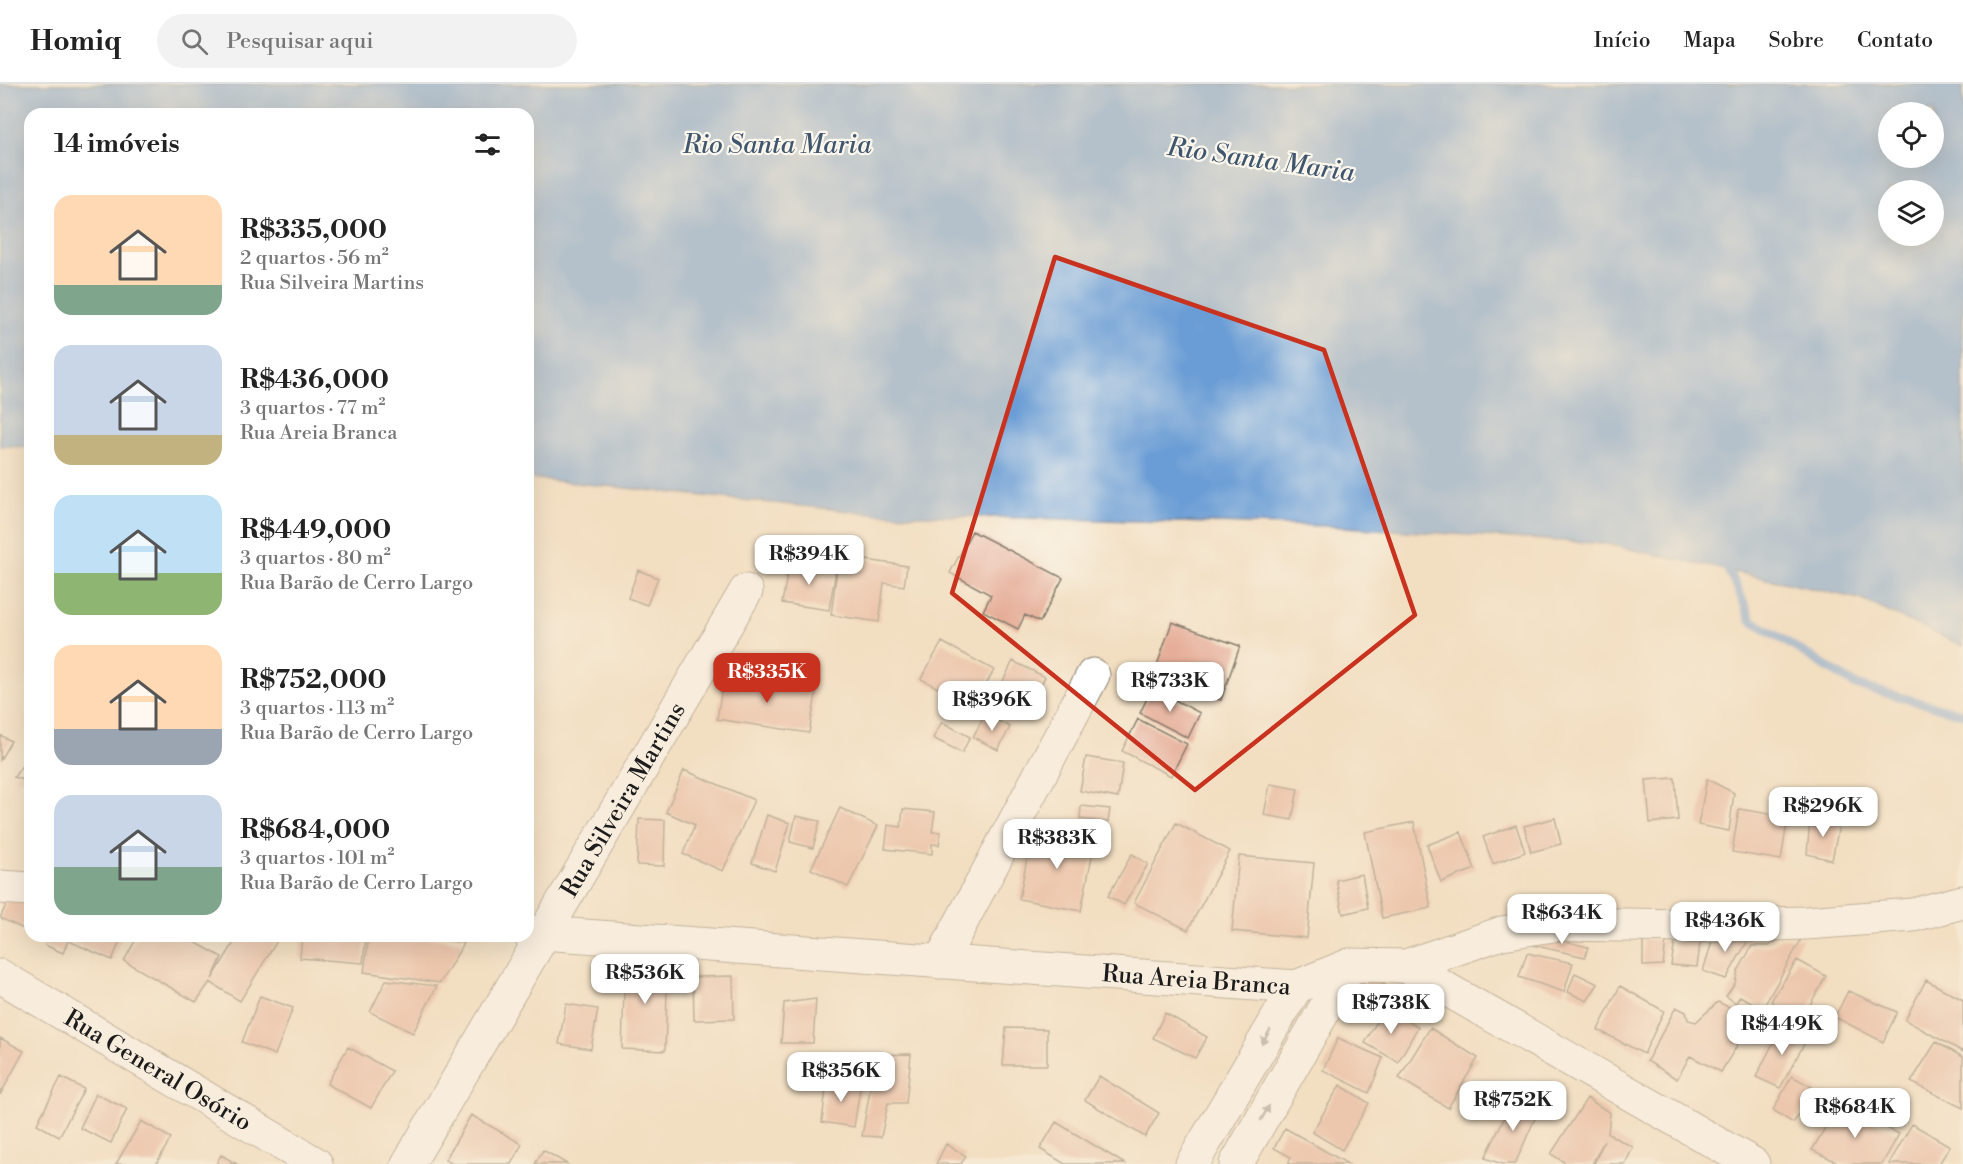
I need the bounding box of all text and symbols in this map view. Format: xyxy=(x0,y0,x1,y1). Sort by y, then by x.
search box xyxy=(157,14,577,68)
text: Homiq xyxy=(30,24,121,59)
icon: search xyxy=(178,25,211,58)
text: Pesquisar aqui xyxy=(226,28,374,55)
text: Início xyxy=(1594,28,1651,54)
text: Mapa xyxy=(1684,28,1736,54)
text: Sobre xyxy=(1769,28,1824,54)
text: Contato xyxy=(1857,28,1933,54)
map controls xyxy=(1878,102,1944,246)
button: locate xyxy=(1878,102,1944,168)
text: 14 imóveis xyxy=(54,128,180,160)
icon: filters xyxy=(471,128,504,161)
water label: Rio Santa Maria xyxy=(682,129,872,161)
water label: Rio Santa Maria xyxy=(1164,131,1357,189)
button: layers xyxy=(1878,180,1944,246)
text: R$335,000 xyxy=(240,214,387,246)
icon: home xyxy=(102,219,174,291)
text: 2 quartos · 56 m² xyxy=(240,246,389,271)
text: Rua Silveira Martins xyxy=(240,271,424,296)
text: R$436,000 xyxy=(240,364,389,396)
icon: home xyxy=(102,369,174,441)
text: 3 quartos · 77 m² xyxy=(240,396,385,421)
text: Rua Areia Branca xyxy=(240,421,397,446)
text: R$449,000 xyxy=(240,514,391,546)
icon: home xyxy=(102,519,174,591)
pin: R$394K xyxy=(760,535,858,586)
text: R$394K xyxy=(769,542,849,567)
text: 3 quartos · 80 m² xyxy=(240,546,391,571)
text: Rua Barão de Cerro Largo xyxy=(240,571,473,596)
pin: R$335K xyxy=(718,653,816,704)
text: R$335K xyxy=(727,660,807,685)
pin: R$733K xyxy=(1121,662,1219,713)
text: R$752,000 xyxy=(240,664,386,696)
icon: home xyxy=(102,669,174,741)
text: R$733K xyxy=(1131,669,1209,694)
pin: R$396K xyxy=(943,681,1041,732)
text: R$396K xyxy=(952,688,1032,713)
text: 3 quartos · 113 m² xyxy=(240,696,394,721)
street label: Rua Silveira Martins xyxy=(555,697,693,903)
text: Rua Barão de Cerro Largo xyxy=(240,721,473,746)
pin: R$296K xyxy=(1774,787,1872,838)
text: R$296K xyxy=(1783,794,1863,819)
text: R$684,000 xyxy=(240,814,390,846)
icon: home xyxy=(102,819,174,891)
pin: R$383K xyxy=(1008,819,1106,870)
text: R$383K xyxy=(1017,826,1097,851)
text: 3 quartos · 101 m² xyxy=(240,846,395,871)
text: Rua Barão de Cerro Largo xyxy=(240,871,473,896)
pin: R$634K xyxy=(1513,894,1611,945)
text: R$634K xyxy=(1521,901,1603,926)
pin: R$436K xyxy=(1676,902,1774,953)
text: R$436K xyxy=(1685,909,1765,934)
pin: R$536K xyxy=(596,954,694,1005)
street label: Rua Areia Branca xyxy=(1101,959,1292,1003)
text: R$536K xyxy=(605,961,685,986)
pin: R$738K xyxy=(1342,984,1440,1035)
text: R$738K xyxy=(1351,991,1431,1016)
street label: Rua General Osório xyxy=(58,1004,257,1138)
pin: R$449K xyxy=(1733,1005,1831,1056)
text: R$449K xyxy=(1741,1012,1823,1037)
one-way arrow xyxy=(1261,1029,1272,1045)
pin: R$356K xyxy=(792,1052,890,1103)
text: R$356K xyxy=(801,1059,881,1084)
pin: R$752K xyxy=(1464,1081,1562,1132)
text: R$752K xyxy=(1473,1088,1553,1113)
pin: R$684K xyxy=(1806,1088,1904,1139)
text: R$684K xyxy=(1814,1095,1896,1120)
one-way arrow xyxy=(1260,1104,1270,1121)

